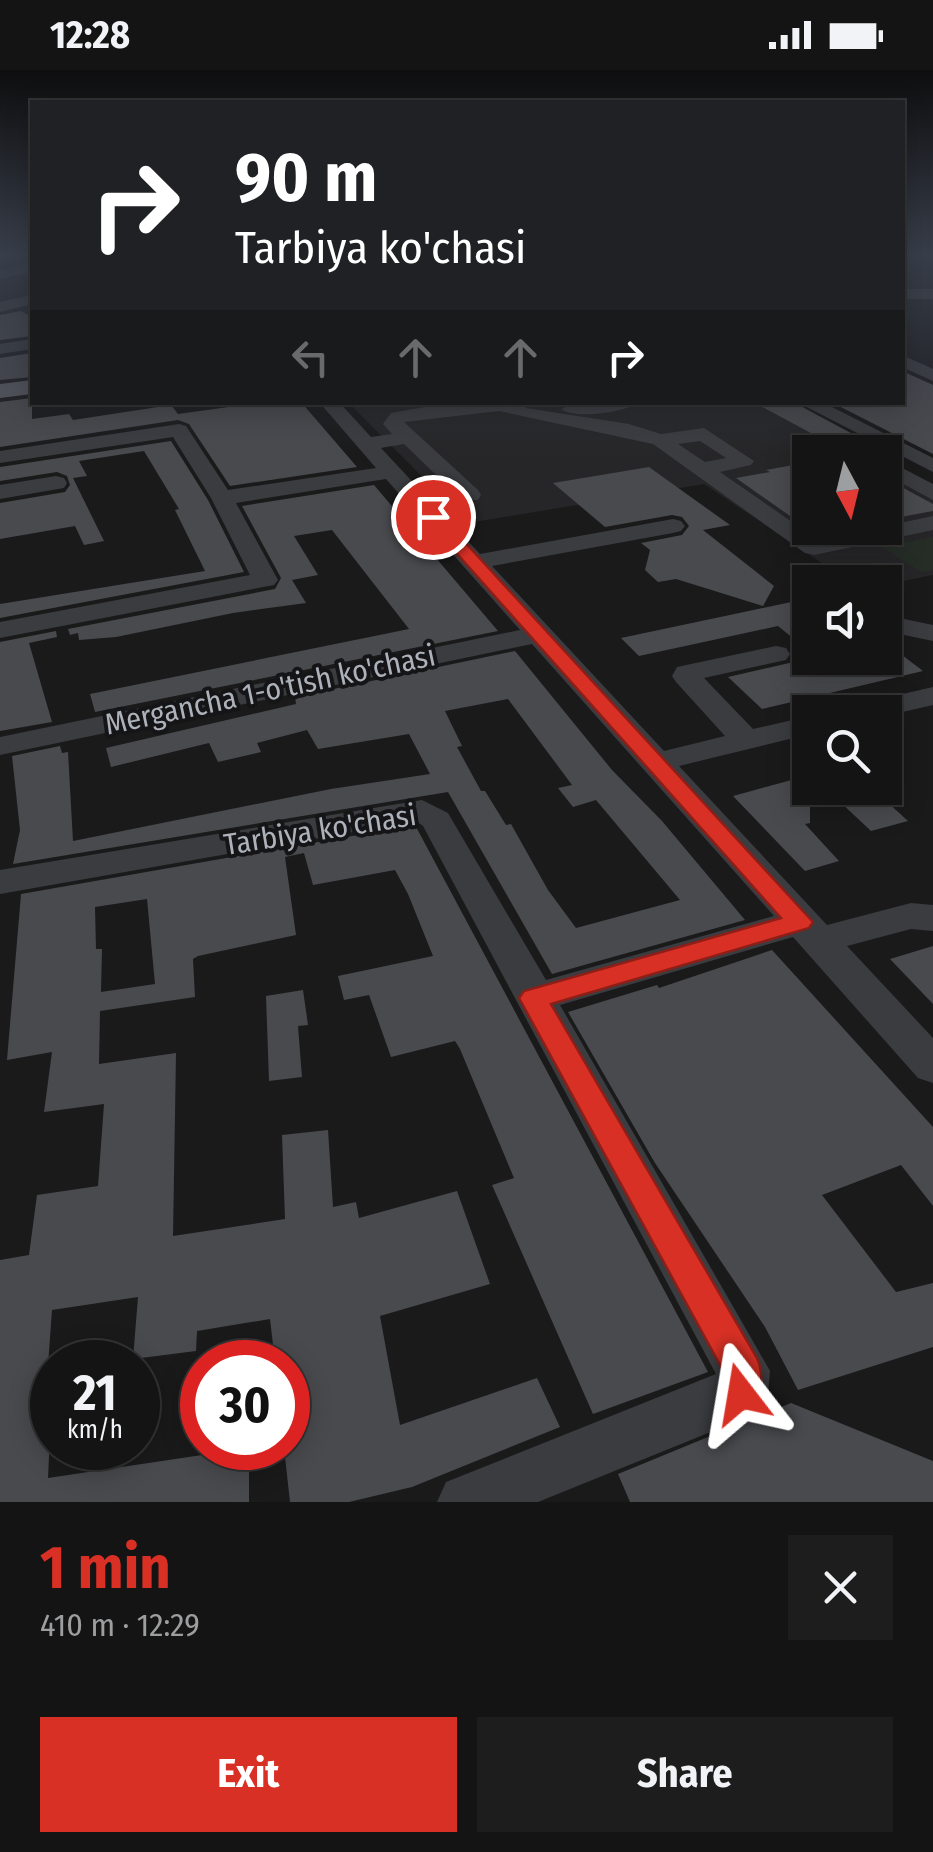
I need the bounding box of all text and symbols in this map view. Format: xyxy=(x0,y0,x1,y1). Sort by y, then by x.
text: 12:28 xyxy=(50,12,130,58)
text: 90 m xyxy=(235,136,377,220)
icon: right xyxy=(70,140,200,270)
text: Tarbiya ko'chasi xyxy=(235,221,526,275)
icon: left xyxy=(283,330,338,385)
icon: ahead xyxy=(388,330,443,385)
icon: ahead xyxy=(493,330,548,385)
icon: right xyxy=(598,330,653,385)
north arrow xyxy=(792,435,902,545)
map controls xyxy=(792,435,902,805)
pin xyxy=(391,475,476,560)
icon: arrive xyxy=(406,490,461,545)
button: sound xyxy=(792,565,902,675)
street label: Mergancha 1-o'tish ko'chasi xyxy=(102,637,438,743)
button: search xyxy=(792,695,902,805)
street label: Tarbiya ko'chasi xyxy=(221,797,419,863)
speed limit sign: 30 xyxy=(180,1340,310,1470)
position arrow xyxy=(689,1342,793,1446)
text: 21 xyxy=(73,1363,117,1423)
text: km/h xyxy=(67,1415,123,1445)
text: 1 min xyxy=(40,1532,171,1604)
button: close xyxy=(788,1535,893,1640)
text: 410 m · 12:29 xyxy=(40,1606,200,1644)
button: Exit xyxy=(40,1717,457,1832)
button: Share xyxy=(477,1717,893,1832)

